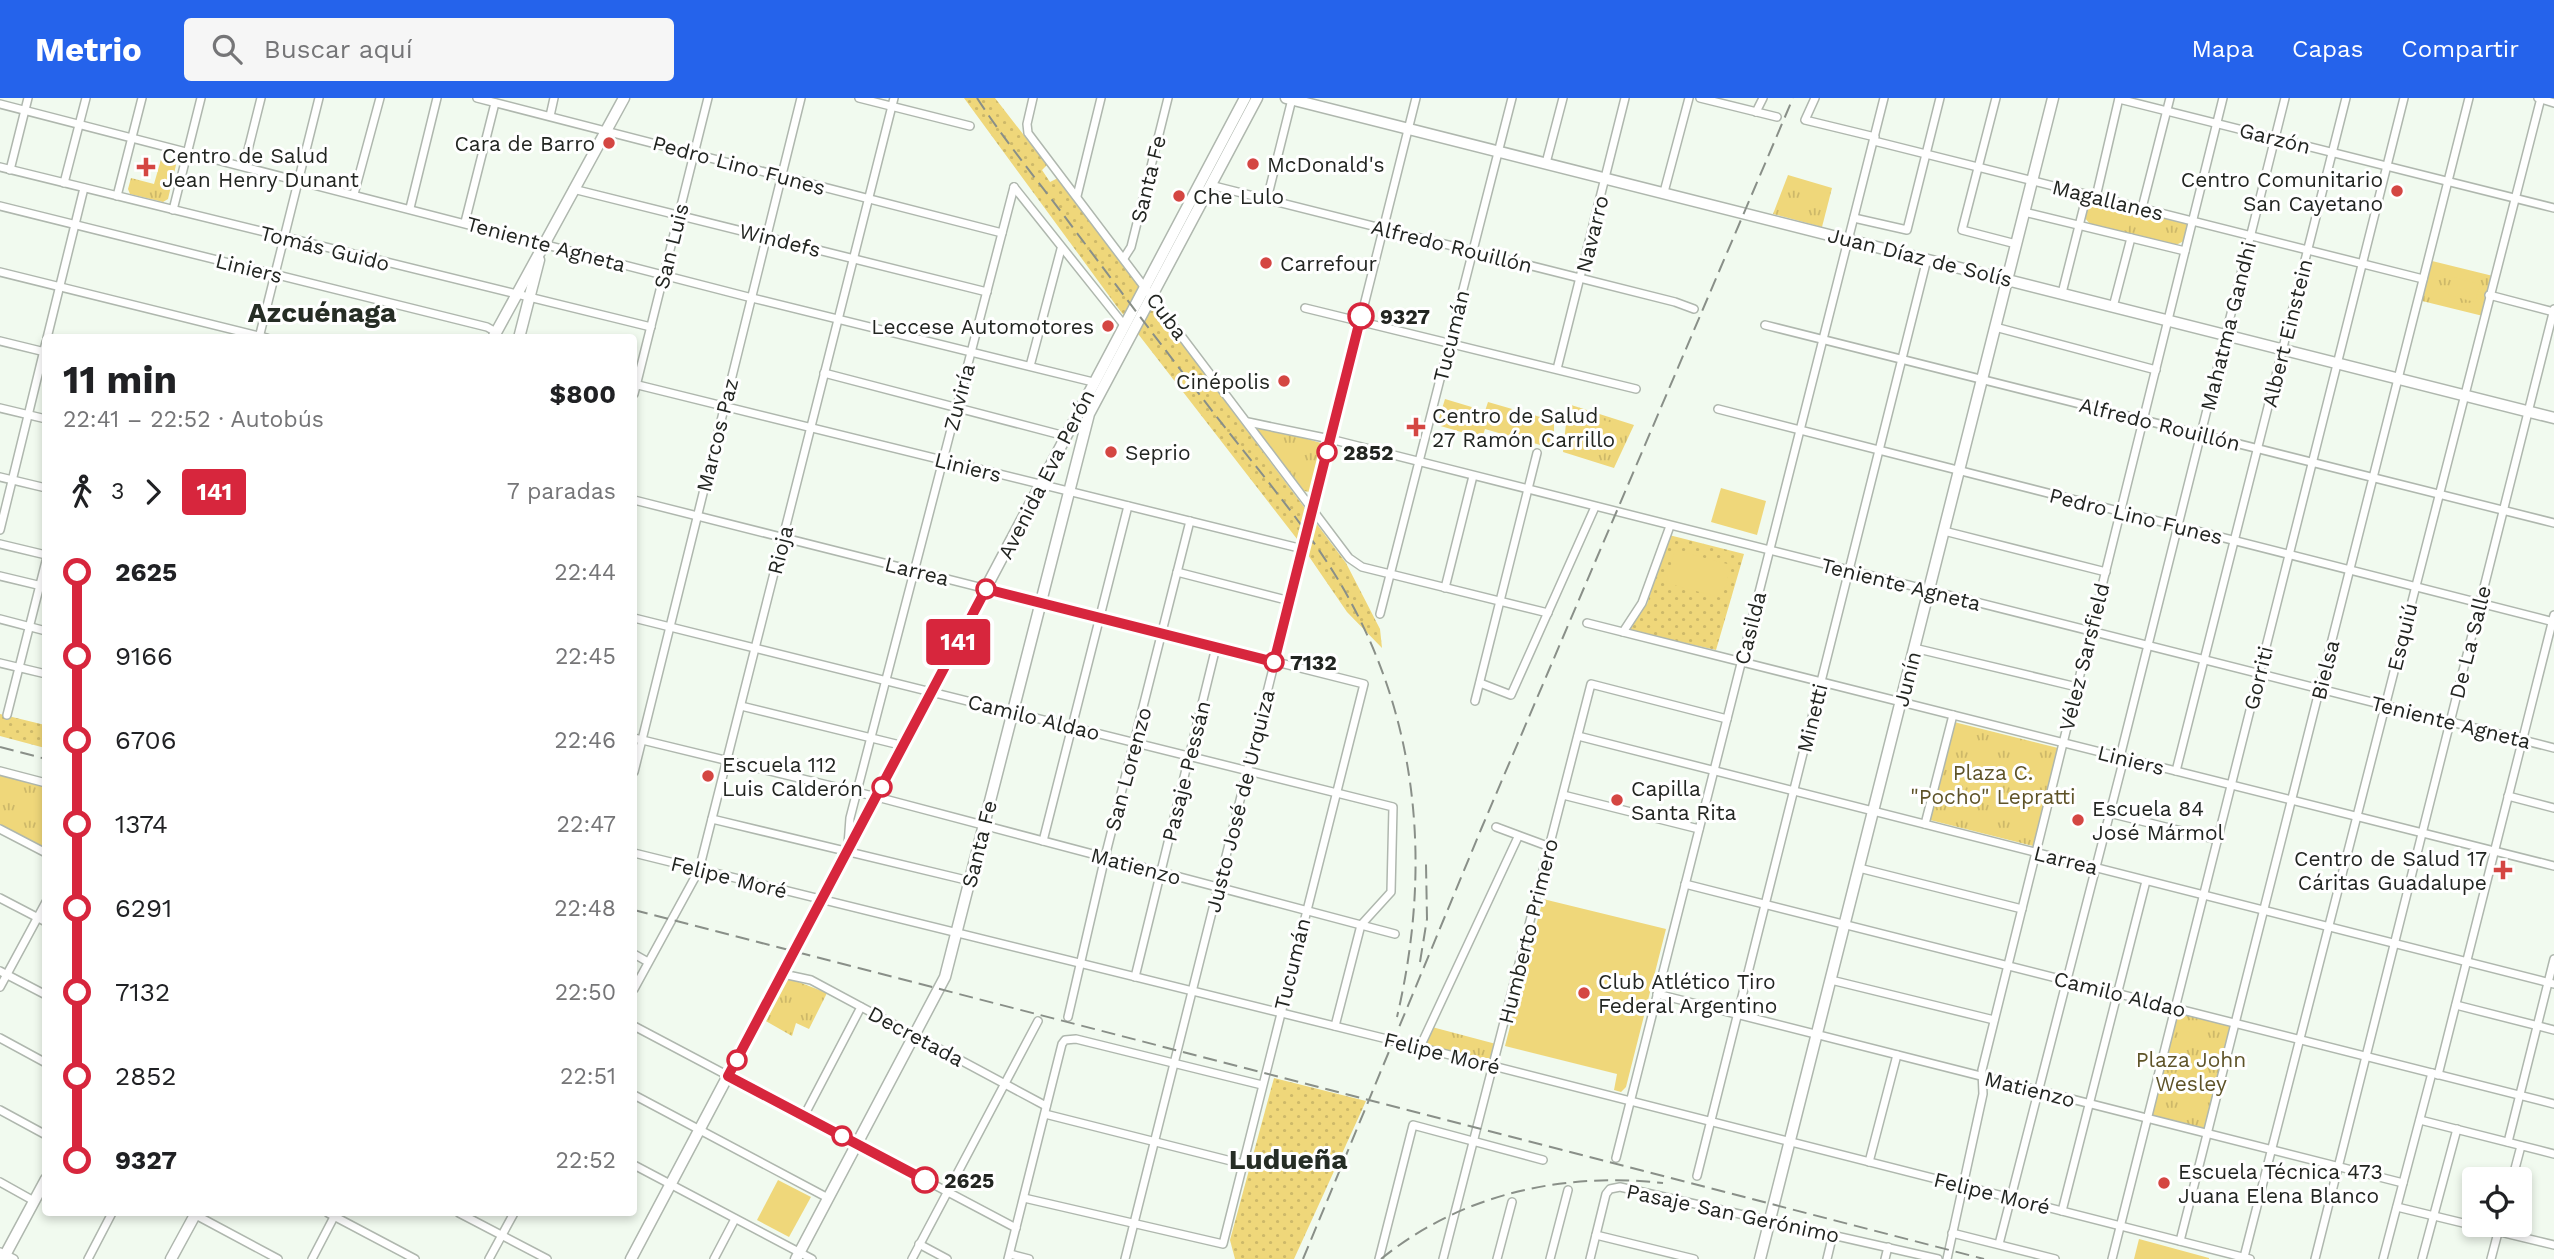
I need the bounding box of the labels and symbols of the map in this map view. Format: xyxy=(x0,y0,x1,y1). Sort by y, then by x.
street label: Garzón xyxy=(2237,117,2313,159)
street label: Pedro Lino Funes xyxy=(650,130,828,200)
place label: Cara de Barro xyxy=(454,131,595,156)
street label: Santa Fe xyxy=(1125,133,1171,225)
marker: Cara de Barro xyxy=(601,135,617,151)
place label: Centro de Salud Jean Henry Dunant xyxy=(162,143,359,192)
place label: McDonald's xyxy=(1267,152,1384,177)
marker: McDonald's xyxy=(1245,156,1261,172)
marker: Centro de Salud Jean Henry Dunant xyxy=(136,157,156,177)
place label: Centro Comunitario San Cayetano xyxy=(2181,167,2383,216)
street label: Magallanes xyxy=(2050,174,2166,226)
marker: Centro Comunitario San Cayetano xyxy=(2389,183,2405,199)
place label: Che Lulo xyxy=(1193,184,1284,209)
marker: Che Lulo xyxy=(1171,188,1187,204)
street label: Navarro xyxy=(1570,193,1614,275)
street label: San Luis xyxy=(648,201,694,291)
street label: Teniente Agneta xyxy=(464,211,628,277)
street label: Alfredo Rouillón xyxy=(1369,214,1535,278)
street label: Windefs xyxy=(737,218,823,262)
street label: Tomás Guido xyxy=(258,220,392,276)
street label: Juan Díaz de Solís xyxy=(1825,222,2015,292)
street label: Mahatma Gandhi xyxy=(2195,239,2261,413)
street label: Liniers xyxy=(213,248,285,288)
place label: Carrefour xyxy=(1280,251,1378,276)
marker: Carrefour xyxy=(1258,255,1274,271)
street label: Albert Einstein xyxy=(2256,256,2318,410)
street label: Tucumán xyxy=(1428,287,1474,385)
street label: Cuba xyxy=(1141,288,1193,345)
district label: Azcuénaga xyxy=(248,296,397,329)
marker: 9327 xyxy=(1348,303,1374,329)
place label: 9327 xyxy=(1380,304,1430,329)
place label: Leccese Automotores xyxy=(871,314,1094,339)
marker: Leccese Automotores xyxy=(1100,318,1116,334)
street label: Zuviría xyxy=(938,361,980,433)
place label: Cinépolis xyxy=(1176,369,1270,394)
marker: Cinépolis xyxy=(1276,373,1292,389)
street label: Marcos Paz xyxy=(691,375,743,495)
street label: Avenida Eva Perón xyxy=(992,385,1100,563)
street label: Alfredo Rouillón xyxy=(2077,392,2243,456)
place label: Centro de Salud 27 Ramón Carrillo xyxy=(1432,403,1615,452)
marker: Centro de Salud 27 Ramón Carrillo xyxy=(1406,417,1426,437)
place label: Seprio xyxy=(1125,440,1191,465)
place label: 2852 xyxy=(1343,440,1393,465)
marker: 2852 xyxy=(1317,442,1337,462)
marker: Seprio xyxy=(1103,444,1119,460)
street label: Liniers xyxy=(932,447,1004,487)
street label: Pedro Lino Funes xyxy=(2047,482,2225,550)
street label: Rioja xyxy=(762,523,798,577)
street label: Larrea xyxy=(882,551,952,591)
street label: Teniente Agneta xyxy=(1819,552,1984,616)
unlabelled marker xyxy=(976,579,996,599)
street label: Vélez Sarsfield xyxy=(2054,580,2114,734)
street label: De La Salle xyxy=(2444,583,2496,701)
street label: Casilda xyxy=(1729,589,1771,667)
street label: Esquiú xyxy=(2382,600,2422,674)
line badge: 141 xyxy=(918,619,998,665)
street label: Bielsa xyxy=(2306,637,2345,703)
street label: Gorriti xyxy=(2238,643,2278,713)
street label: Junín xyxy=(1888,649,1926,709)
place label: 7132 xyxy=(1290,650,1337,675)
marker: 7132 xyxy=(1264,652,1284,672)
street label: Minetti xyxy=(1791,681,1833,755)
street label: Justo José de Urquiza xyxy=(1200,687,1280,915)
street label: Camilo Aldao xyxy=(965,689,1103,745)
street label: Teniente Agneta xyxy=(2369,690,2534,754)
street label: Pasaje Pessán xyxy=(1156,698,1216,844)
street label: San Lorenzo xyxy=(1099,704,1157,834)
street label: Liniers xyxy=(2095,740,2167,780)
place label: Escuela 112 Luis Calderón xyxy=(722,752,863,801)
park label: Plaza C. "Pocho" Lepratti xyxy=(1910,760,2076,809)
marker: Escuela 112 Luis Calderón xyxy=(700,768,716,784)
place label: Capilla Santa Rita xyxy=(1631,776,1737,825)
unlabelled marker xyxy=(872,777,892,797)
marker: Capilla Santa Rita xyxy=(1609,792,1625,808)
place label: Escuela 84 José Mármol xyxy=(2092,796,2225,845)
street label: Santa Fe xyxy=(956,798,1002,890)
marker: Escuela 84 José Mármol xyxy=(2070,812,2086,828)
street label: Humberto Primero xyxy=(1493,836,1563,1026)
street label: Larrea xyxy=(2031,840,2101,880)
street label: Matienzo xyxy=(1088,842,1184,890)
place label: Centro de Salud 17 Cáritas Guadalupe xyxy=(2294,846,2487,895)
street label: Felipe Moré xyxy=(668,850,790,904)
marker: Centro de Salud 17 Cáritas Guadalupe xyxy=(2493,860,2513,880)
street label: Tucumán xyxy=(1269,915,1315,1013)
street label: Camilo Aldao xyxy=(2051,966,2189,1022)
place label: Club Atlético Tiro Federal Argentino xyxy=(1598,969,1777,1018)
marker: Club Atlético Tiro Federal Argentino xyxy=(1576,985,1592,1001)
street label: Decretada xyxy=(864,1000,968,1072)
street label: Felipe Moré xyxy=(1381,1026,1503,1080)
park label: Plaza John Wesley xyxy=(2136,1047,2246,1096)
unlabelled marker xyxy=(727,1050,747,1070)
street label: Matienzo xyxy=(1982,1066,2078,1112)
unlabelled marker xyxy=(832,1126,852,1146)
district label: Ludueña xyxy=(1229,1143,1348,1176)
place label: Escuela Técnica 473 Juana Elena Blanco xyxy=(2178,1159,2383,1208)
street label: Felipe Moré xyxy=(1931,1166,2053,1220)
marker: 2625 xyxy=(912,1167,938,1193)
place label: 2625 xyxy=(944,1168,994,1193)
marker: Escuela Técnica 473 Juana Elena Blanco xyxy=(2156,1175,2172,1191)
street label: Pasaje San Gerónimo xyxy=(1624,1178,1842,1248)

